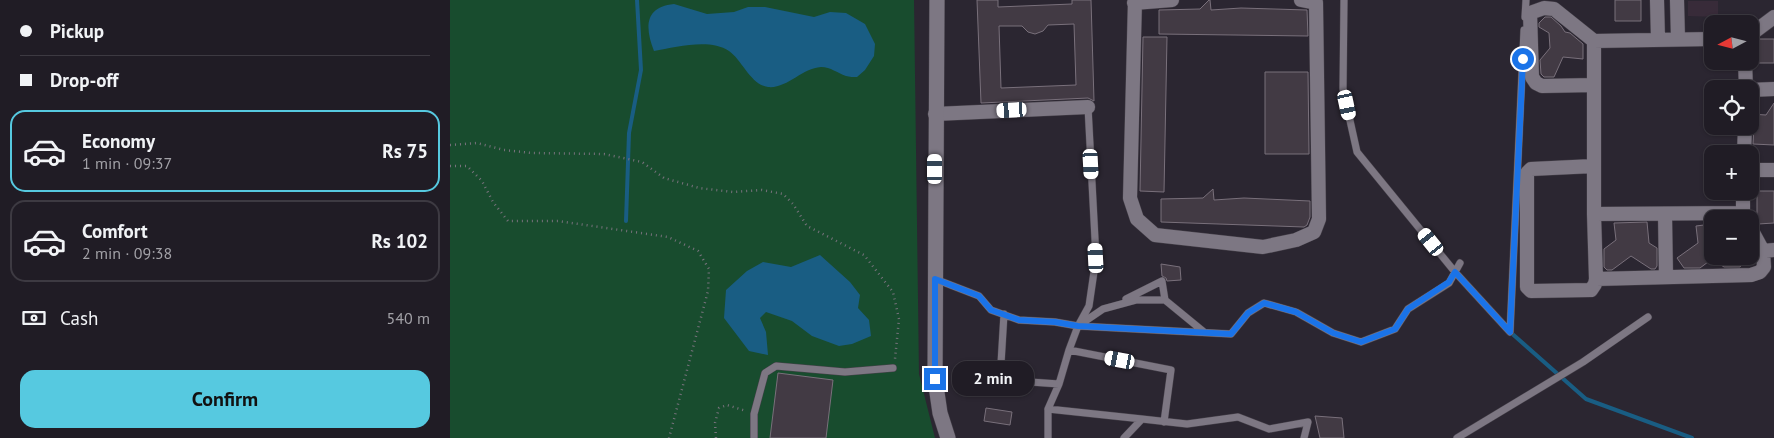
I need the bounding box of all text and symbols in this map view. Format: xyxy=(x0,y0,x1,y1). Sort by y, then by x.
north arrow xyxy=(1704,15,1759,70)
map controls xyxy=(1704,15,1759,265)
text: Pickup xyxy=(50,19,104,43)
route start xyxy=(1512,48,1534,70)
text: Drop-off xyxy=(50,68,118,92)
button: locate xyxy=(1704,80,1759,135)
car xyxy=(1336,89,1357,121)
car xyxy=(996,102,1027,118)
icon: car xyxy=(22,129,67,174)
text: Economy xyxy=(82,129,155,153)
text: Rs 75 xyxy=(382,139,428,163)
button: + xyxy=(1704,145,1759,200)
car xyxy=(1082,149,1099,179)
text: 1 min · 09:37 xyxy=(82,153,172,173)
car xyxy=(927,154,942,184)
button: − xyxy=(1704,210,1759,265)
icon: car xyxy=(22,219,67,264)
text: Comfort xyxy=(82,219,148,243)
car xyxy=(1415,226,1446,258)
text: Rs 102 xyxy=(371,229,428,253)
text: 2 min · 09:38 xyxy=(82,243,172,263)
car xyxy=(1087,243,1104,273)
icon: cash xyxy=(20,304,48,332)
text: Cash xyxy=(60,306,98,330)
text: 540 m xyxy=(387,308,430,328)
car xyxy=(1103,350,1136,370)
callout: 2 min xyxy=(952,362,1035,396)
route end xyxy=(924,368,946,390)
text: 2 min xyxy=(973,368,1013,388)
button: Confirm xyxy=(20,370,430,428)

